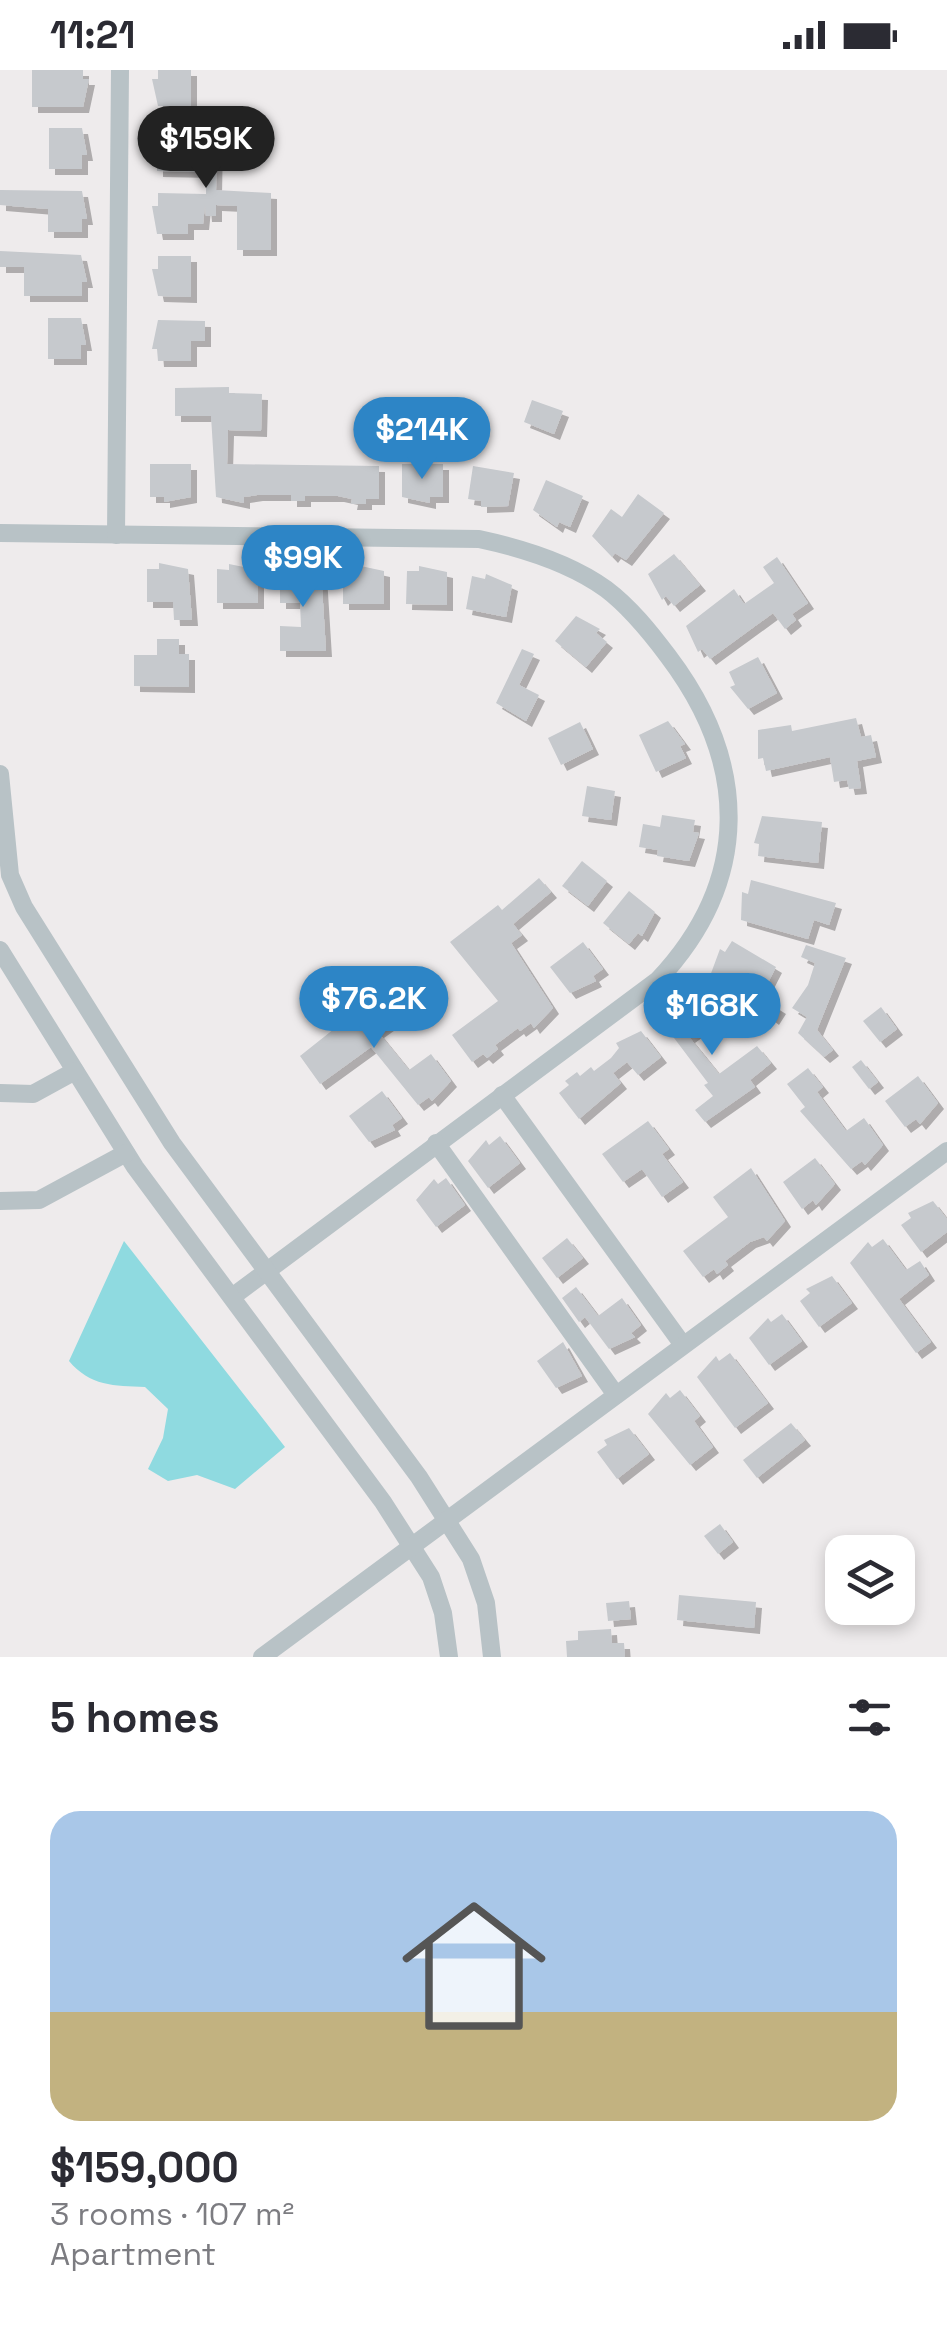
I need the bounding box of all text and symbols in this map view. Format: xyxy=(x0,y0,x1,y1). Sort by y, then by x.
text: 11:21 xyxy=(50,11,135,59)
pin: $159K xyxy=(136,106,276,191)
text: $159K xyxy=(160,118,252,158)
pin: $214K xyxy=(352,397,492,482)
text: $214K xyxy=(375,409,469,449)
pin: $99K xyxy=(244,525,362,610)
text: $99K xyxy=(264,537,342,577)
pin: $76.2K xyxy=(293,966,455,1051)
pin: $168K xyxy=(642,973,782,1058)
text: $76.2K xyxy=(321,978,427,1018)
text: $168K xyxy=(666,985,758,1025)
map controls xyxy=(825,1535,915,1625)
button: layers xyxy=(825,1535,915,1625)
icon: filters xyxy=(842,1690,897,1745)
text: 5 homes xyxy=(50,1691,220,1744)
icon: home xyxy=(384,1876,564,2056)
text: $159,000 xyxy=(50,2141,239,2194)
text: 3 rooms · 107 m² xyxy=(50,2194,294,2234)
text: Apartment xyxy=(50,2234,216,2274)

